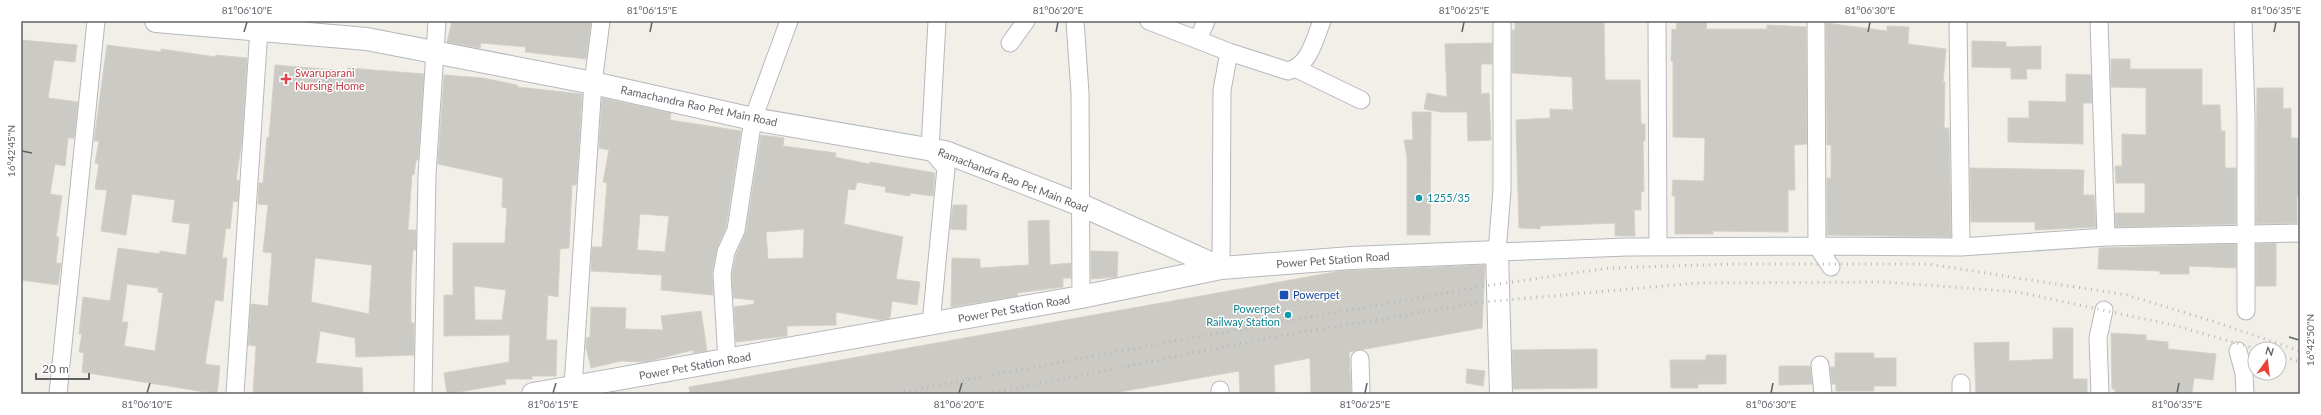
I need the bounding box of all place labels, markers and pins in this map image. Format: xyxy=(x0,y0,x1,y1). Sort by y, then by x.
place label: Swaruparani Nursing Home xyxy=(295,66,365,92)
marker: Swaruparani Nursing Home xyxy=(280,73,292,85)
place label: 1255/35 xyxy=(1427,191,1470,204)
marker: 1255/35 xyxy=(1414,193,1424,203)
place label: Powerpet xyxy=(1293,288,1340,301)
marker: Powerpet xyxy=(1278,289,1290,301)
place label: Powerpet Railway Station xyxy=(1206,302,1280,328)
marker: Powerpet Railway Station xyxy=(1283,310,1293,320)

